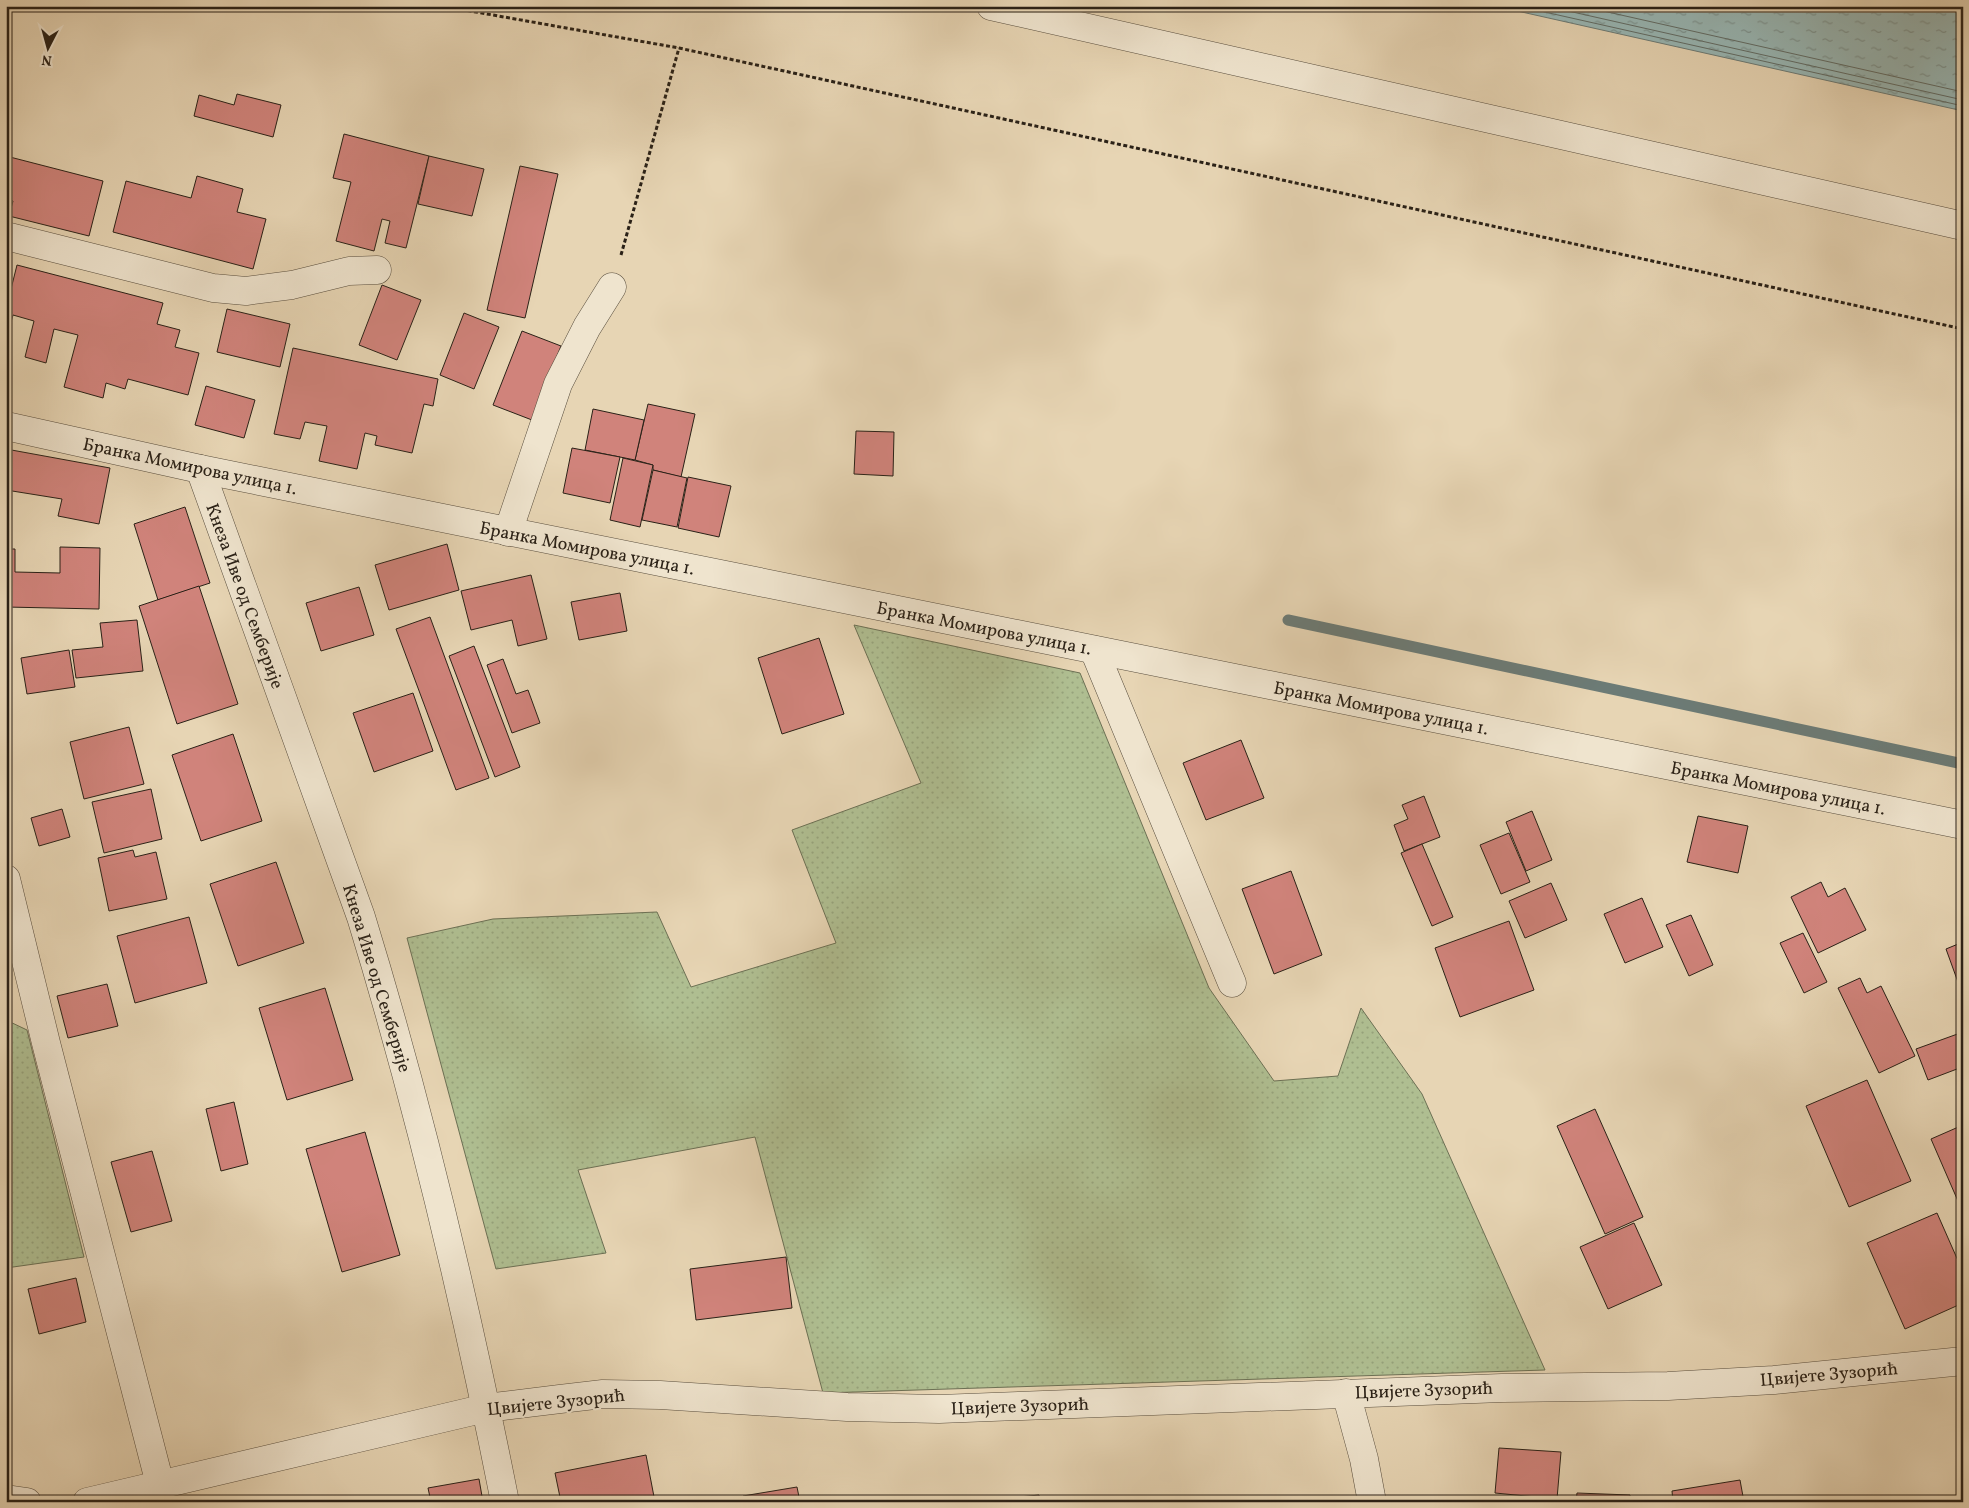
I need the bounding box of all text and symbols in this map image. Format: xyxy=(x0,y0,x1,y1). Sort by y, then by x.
north arrow xyxy=(22,22,72,72)
text: N xyxy=(41,49,53,69)
street label: Бранка Момирова улица 1. xyxy=(80,433,299,502)
street label: Кнеза Иве од Семберије xyxy=(198,500,289,693)
street label: Бранка Момирова улица 1. xyxy=(477,516,696,583)
street label: Бранка Момирова улица 1. xyxy=(874,596,1093,663)
street label: Бранка Момирова улица 1. xyxy=(1271,676,1490,743)
street label: Бранка Момирова улица 1. xyxy=(1668,756,1887,823)
street label: Кнеза Иве од Семберије xyxy=(335,881,416,1076)
street label: Цвијете Зузорић xyxy=(1759,1357,1899,1394)
street label: Цвијете Зузорић xyxy=(1354,1377,1494,1406)
street label: Цвијете Зузорић xyxy=(486,1384,627,1423)
street label: Цвијете Зузорић xyxy=(950,1393,1090,1422)

